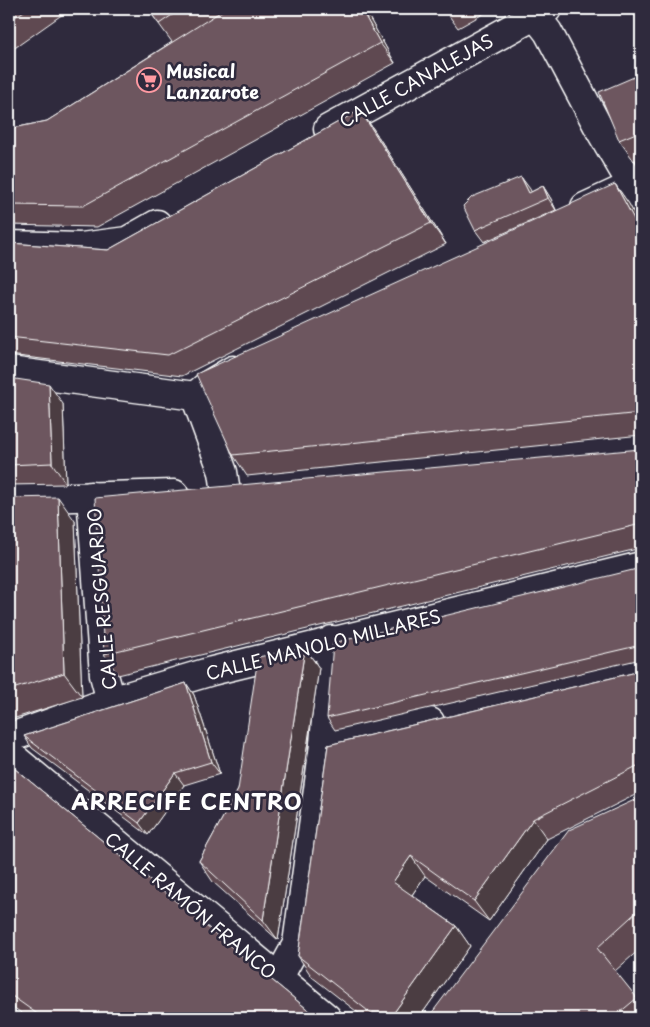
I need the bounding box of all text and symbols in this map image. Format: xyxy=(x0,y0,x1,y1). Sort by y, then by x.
street label: CALLE CANALEJAS xyxy=(334,26,498,134)
place label: Musical Lanzarote xyxy=(166,57,259,105)
supermarket icon: Musical Lanzarote xyxy=(136,67,162,93)
street label: CALLE RESGUARDO xyxy=(80,507,122,691)
street label: CALLE MANOLO MILLARES xyxy=(203,602,443,686)
district label: ARRECIFE CENTRO xyxy=(72,784,303,817)
street label: CALLE RAMÓN FRANCO xyxy=(99,825,283,985)

